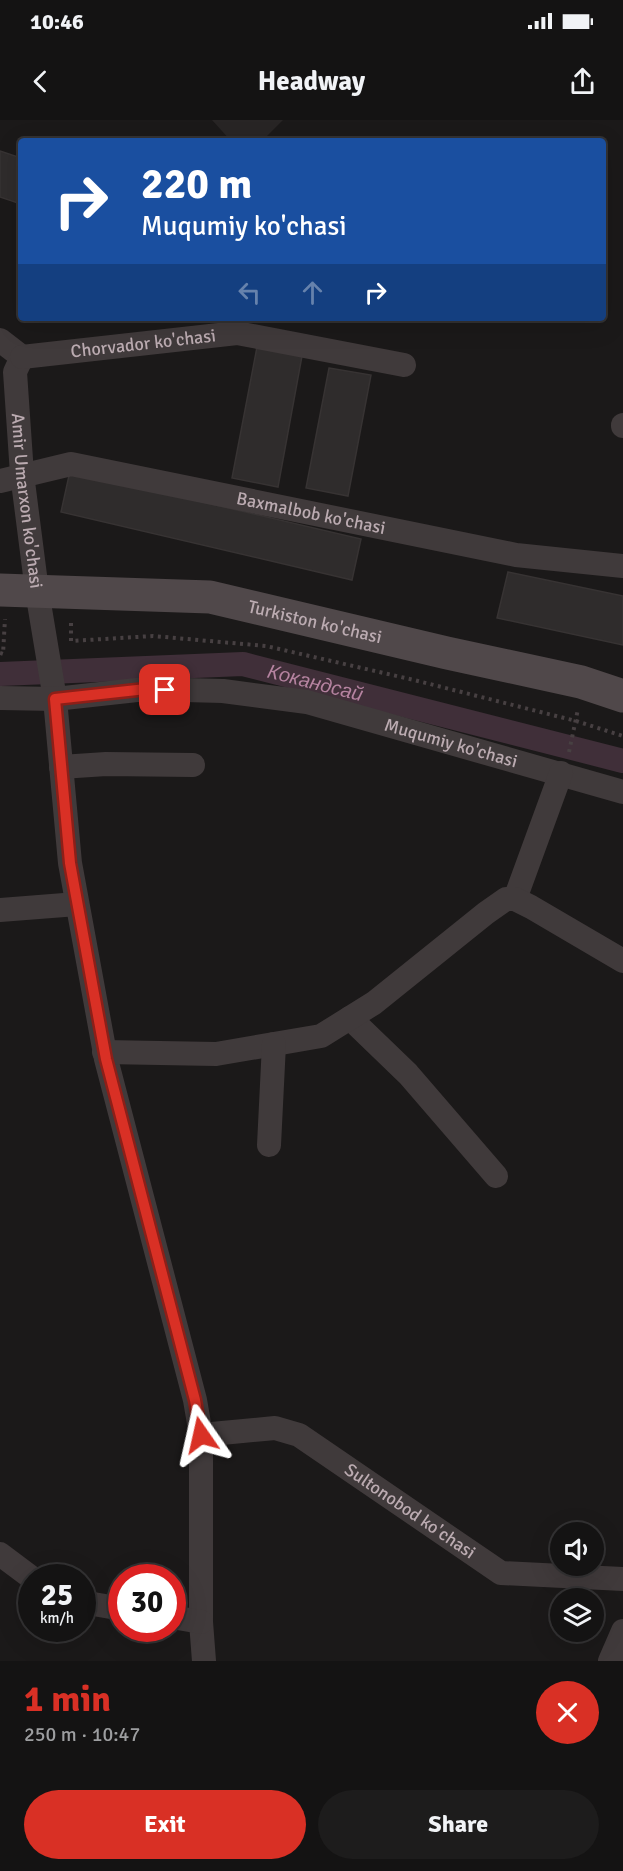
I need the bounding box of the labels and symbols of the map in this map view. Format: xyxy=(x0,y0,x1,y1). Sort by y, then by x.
street label: Chorvador ko'chasi xyxy=(69,324,217,362)
street label: Amir Umarxon ko'chasi xyxy=(7,412,48,590)
street label: Baxmalbob ko'chasi xyxy=(235,487,387,539)
street label: Turkiston ko'chasi xyxy=(246,595,384,648)
water label: Кокандсай xyxy=(265,658,366,707)
pin xyxy=(139,664,190,715)
street label: Muqumiy ko'chasi xyxy=(382,714,520,772)
position arrow xyxy=(169,1403,233,1467)
street label: Sultonobod ko'chasi xyxy=(340,1458,480,1563)
speed limit sign: 30 xyxy=(108,1564,186,1642)

